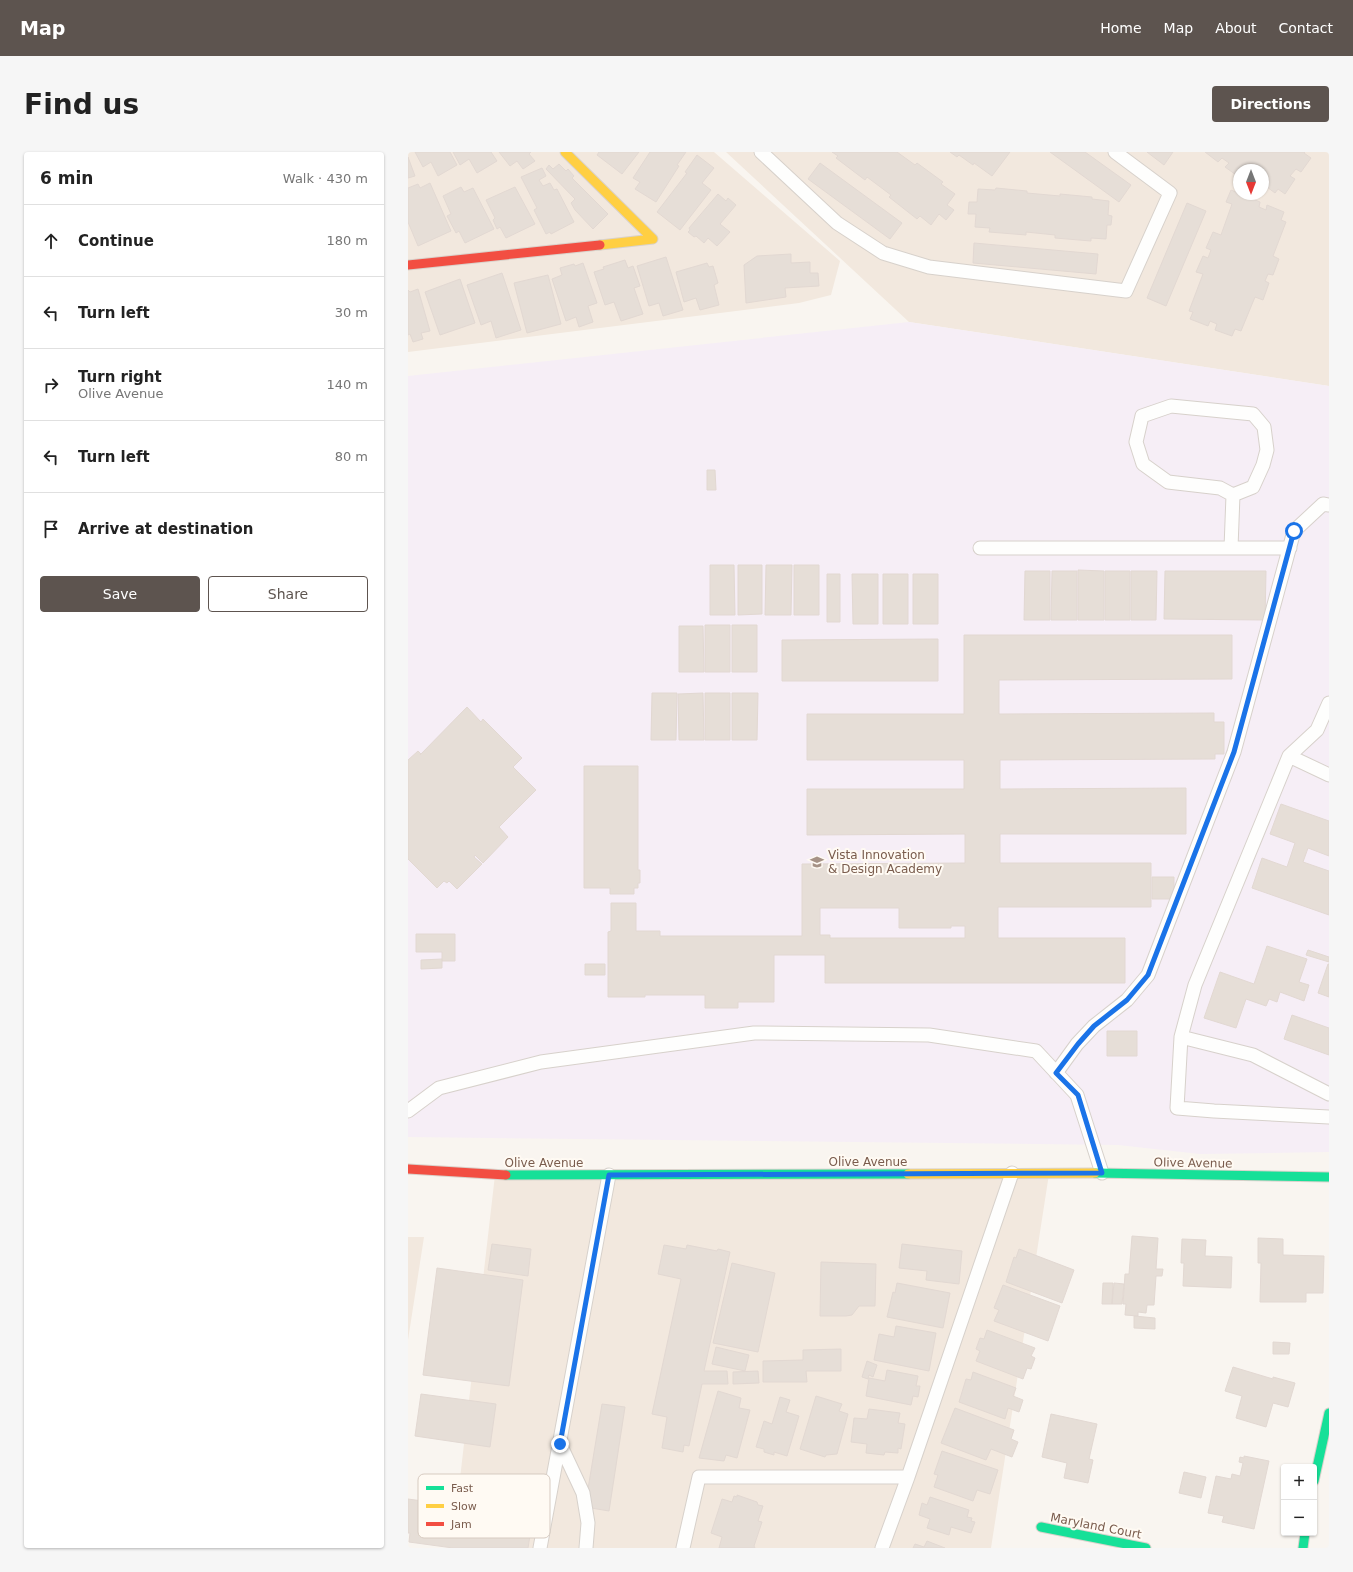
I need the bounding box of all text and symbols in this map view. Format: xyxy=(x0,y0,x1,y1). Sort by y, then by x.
text: Map xyxy=(20,17,65,39)
text: Home xyxy=(1100,20,1142,36)
text: Map xyxy=(1164,20,1193,36)
text: About xyxy=(1215,20,1257,36)
text: Contact xyxy=(1279,20,1333,36)
button: Directions xyxy=(1212,86,1329,122)
text: Find us xyxy=(24,88,139,121)
north arrow xyxy=(1233,164,1269,200)
text: 6 min xyxy=(40,168,93,188)
text: Walk · 430 m xyxy=(283,171,368,186)
icon: ahead xyxy=(40,230,62,252)
text: Continue xyxy=(78,232,154,250)
text: 180 m xyxy=(326,233,368,248)
icon: left xyxy=(40,302,62,324)
text: Turn left xyxy=(78,304,150,322)
text: 30 m xyxy=(335,305,368,320)
text: Turn right xyxy=(78,368,162,386)
icon: right xyxy=(40,374,62,396)
text: 140 m xyxy=(326,377,368,392)
text: Olive Avenue xyxy=(78,386,164,401)
icon: left xyxy=(40,446,62,468)
text: Turn left xyxy=(78,448,150,466)
text: 80 m xyxy=(335,449,368,464)
icon: arrive xyxy=(40,518,62,540)
text: Arrive at destination xyxy=(78,520,253,538)
route start xyxy=(1285,522,1303,540)
button: Save xyxy=(40,576,200,612)
button: Share xyxy=(208,576,368,612)
place label: Vista Innovation & Design Academy xyxy=(828,848,942,876)
school or university icon: Vista Innovation & Design Academy xyxy=(809,854,825,870)
street label: Olive Avenue xyxy=(829,1155,908,1169)
street label: Olive Avenue xyxy=(1153,1155,1233,1171)
street label: Olive Avenue xyxy=(505,1156,584,1170)
route end xyxy=(551,1435,569,1453)
map controls xyxy=(1281,1464,1317,1536)
button: + xyxy=(1281,1464,1317,1500)
legend xyxy=(418,1474,550,1538)
text: Fast xyxy=(451,1482,474,1495)
text: Slow xyxy=(451,1500,477,1513)
button: − xyxy=(1281,1500,1317,1536)
street label: Maryland Court xyxy=(1049,1510,1143,1542)
text: Jam xyxy=(450,1518,472,1531)

